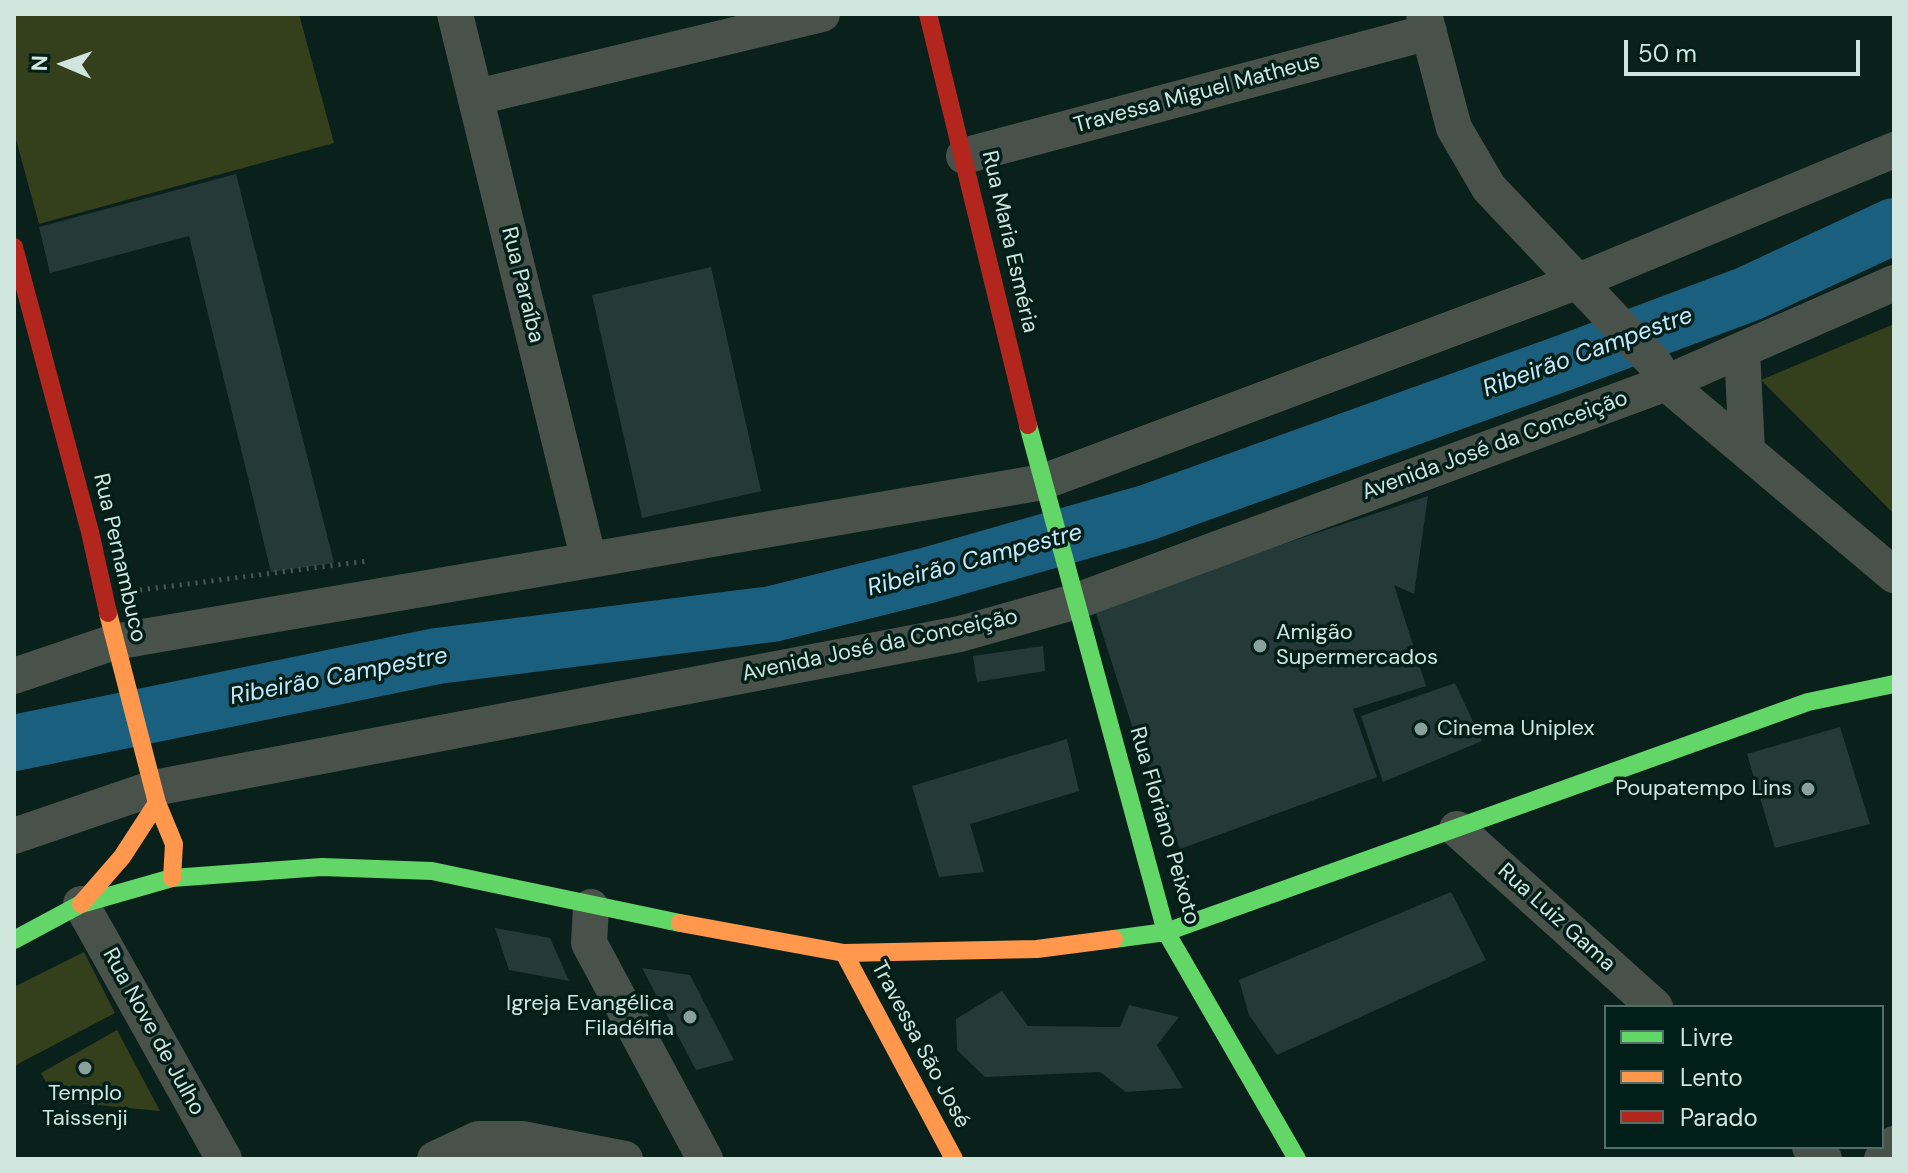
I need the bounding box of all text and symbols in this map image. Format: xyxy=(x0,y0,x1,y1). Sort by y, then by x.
north arrow xyxy=(24,24,104,104)
scale bar xyxy=(1628,24,1864,74)
text: 50 m xyxy=(1638,38,1697,69)
street label: Travessa Miguel Matheus xyxy=(1071,48,1323,140)
text: N xyxy=(25,55,54,72)
street label: Rua Maria Esméria xyxy=(975,148,1043,336)
street label: Rua Paraíba xyxy=(495,224,549,346)
water label: Ribeirão Campestre xyxy=(1479,302,1697,404)
street label: Avenida José da Conceição xyxy=(1358,386,1632,506)
street label: Rua Pernambuco xyxy=(87,471,151,645)
water label: Ribeirão Campestre xyxy=(864,518,1086,604)
street label: Avenida José da Conceição xyxy=(740,604,1020,688)
place label: Amigão Supermercados xyxy=(1276,620,1438,672)
marker: Amigão Supermercados xyxy=(1251,637,1269,655)
water label: Ribeirão Campestre xyxy=(228,642,450,712)
place label: Cinema Uniplex xyxy=(1437,716,1594,742)
marker: Cinema Uniplex xyxy=(1412,720,1430,738)
street label: Rua Floriano Peixoto xyxy=(1123,724,1205,928)
place label: Poupatempo Lins xyxy=(1615,776,1792,802)
marker: Poupatempo Lins xyxy=(1799,780,1817,798)
street label: Rua Luiz Gama xyxy=(1492,858,1620,978)
street label: Rua Nove de Julho xyxy=(96,944,210,1120)
street label: Travessa São José xyxy=(865,957,975,1133)
place label: Igreja Evangélica Filadélfia xyxy=(506,991,674,1042)
legend xyxy=(1604,1005,1884,1149)
marker: Igreja Evangélica Filadélfia xyxy=(681,1008,699,1026)
text: Livre xyxy=(1680,1022,1733,1053)
marker: Templo Taissenji xyxy=(76,1059,94,1077)
text: Lento xyxy=(1680,1062,1743,1093)
place label: Templo Taissenji xyxy=(42,1081,128,1132)
text: Parado xyxy=(1680,1102,1758,1133)

